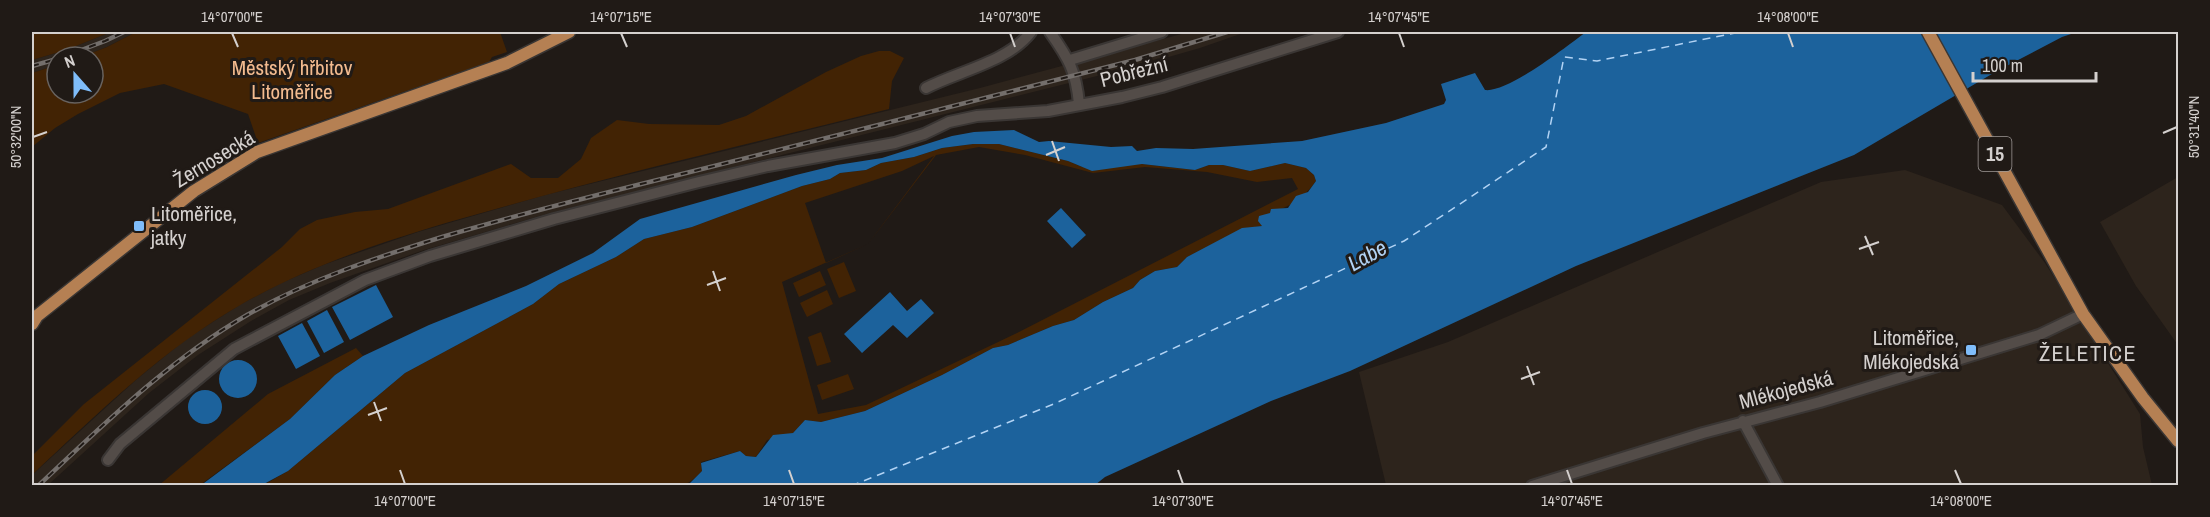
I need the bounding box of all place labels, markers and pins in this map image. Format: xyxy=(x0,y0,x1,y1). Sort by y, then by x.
place label: Litoměřice, jatky xyxy=(150,199,237,252)
marker: Litoměřice, jatky xyxy=(132,219,146,233)
place label: Litoměřice, Mlékojedská xyxy=(1863,323,1959,376)
marker: Litoměřice, Mlékojedská xyxy=(1964,343,1978,357)

